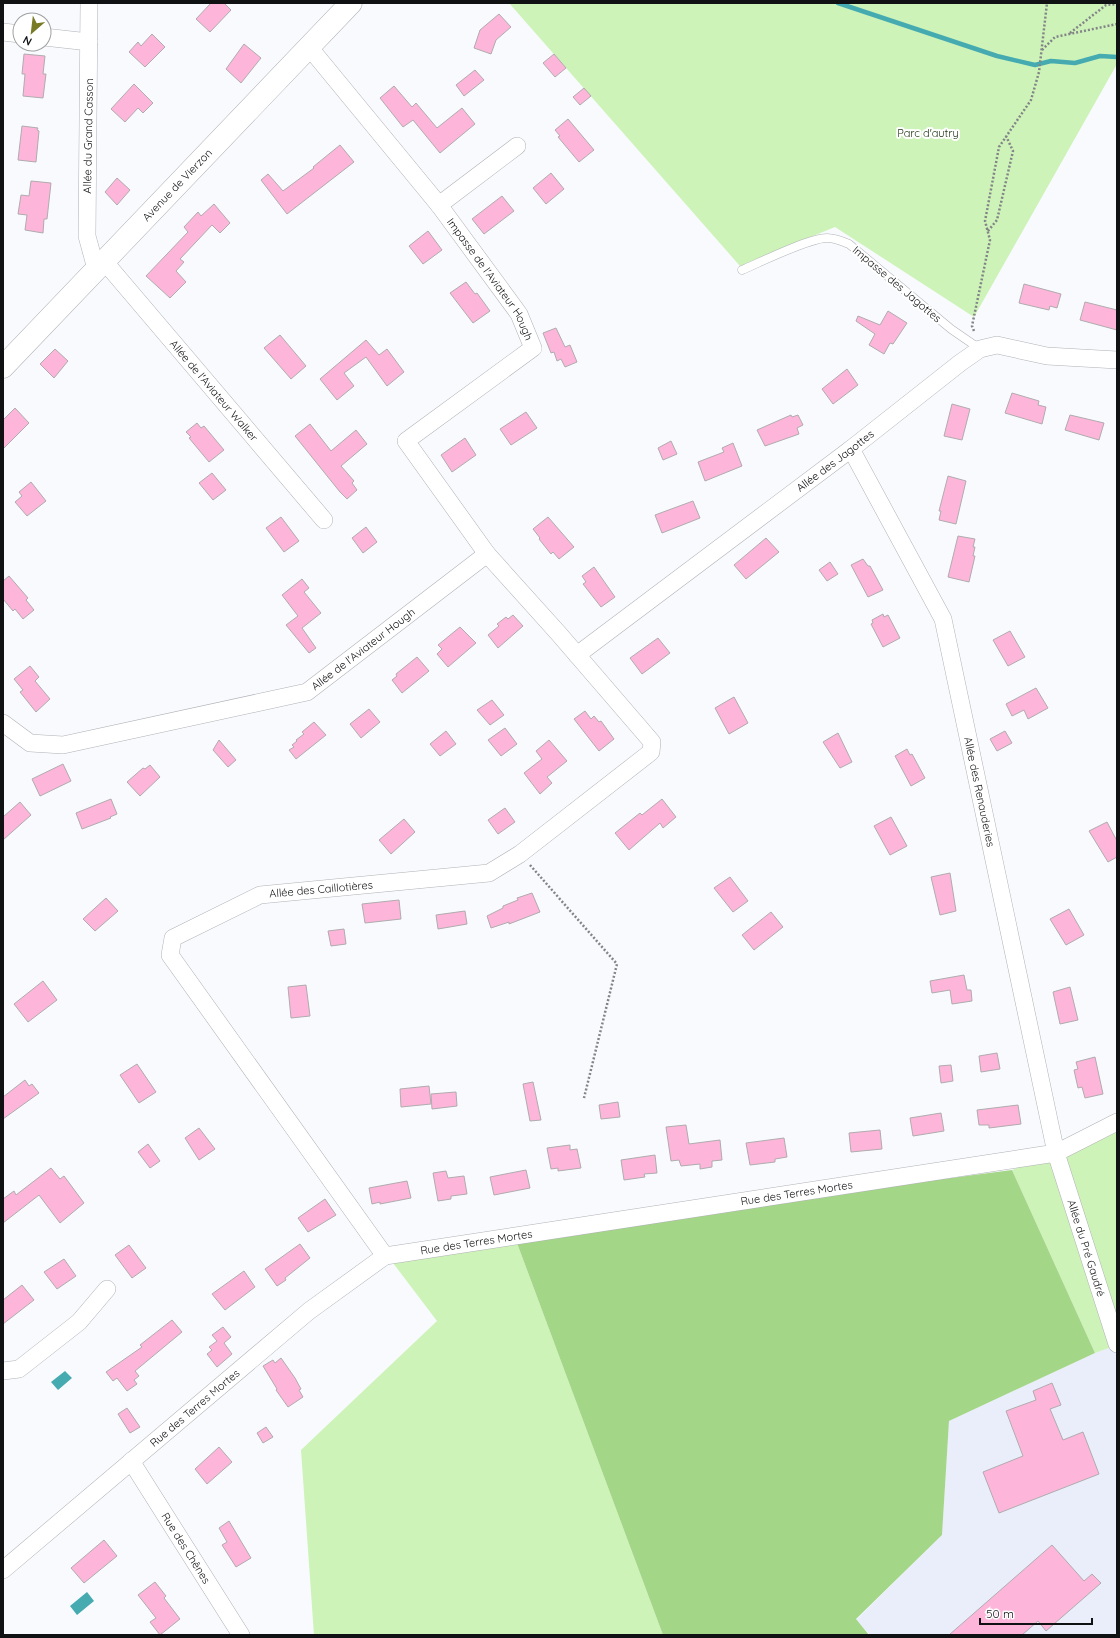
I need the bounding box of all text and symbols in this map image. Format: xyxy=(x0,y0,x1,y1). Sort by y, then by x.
north arrow xyxy=(12,12,52,52)
text: N xyxy=(20,33,34,49)
street label: Allée du Grand Casson xyxy=(80,78,96,194)
park label: Parc d'autry xyxy=(897,126,959,140)
street label: Avenue de Vierzon xyxy=(139,146,215,224)
street label: Impasse de l'Aviateur Hough xyxy=(444,215,536,342)
street label: Impasse des Jagottes xyxy=(850,243,944,325)
street label: Allée de l'Aviateur Walker xyxy=(167,337,262,445)
street label: Allée des Jagottes xyxy=(794,427,877,495)
street label: Allée de l'Aviateur Hough xyxy=(308,605,418,693)
street label: Allée des Renauderies xyxy=(961,736,998,848)
street label: Allée des Caillotières xyxy=(269,877,373,901)
street label: Rue des Terres Mortes xyxy=(739,1177,853,1208)
street label: Allée du Pré Gaudré xyxy=(1064,1198,1108,1298)
street label: Rue des Terres Mortes xyxy=(419,1226,533,1257)
street label: Rue des Terres Mortes xyxy=(147,1366,242,1450)
street label: Rue des Chênes xyxy=(158,1510,214,1586)
scale bar xyxy=(980,1600,1092,1626)
text: 50 m xyxy=(986,1606,1014,1621)

